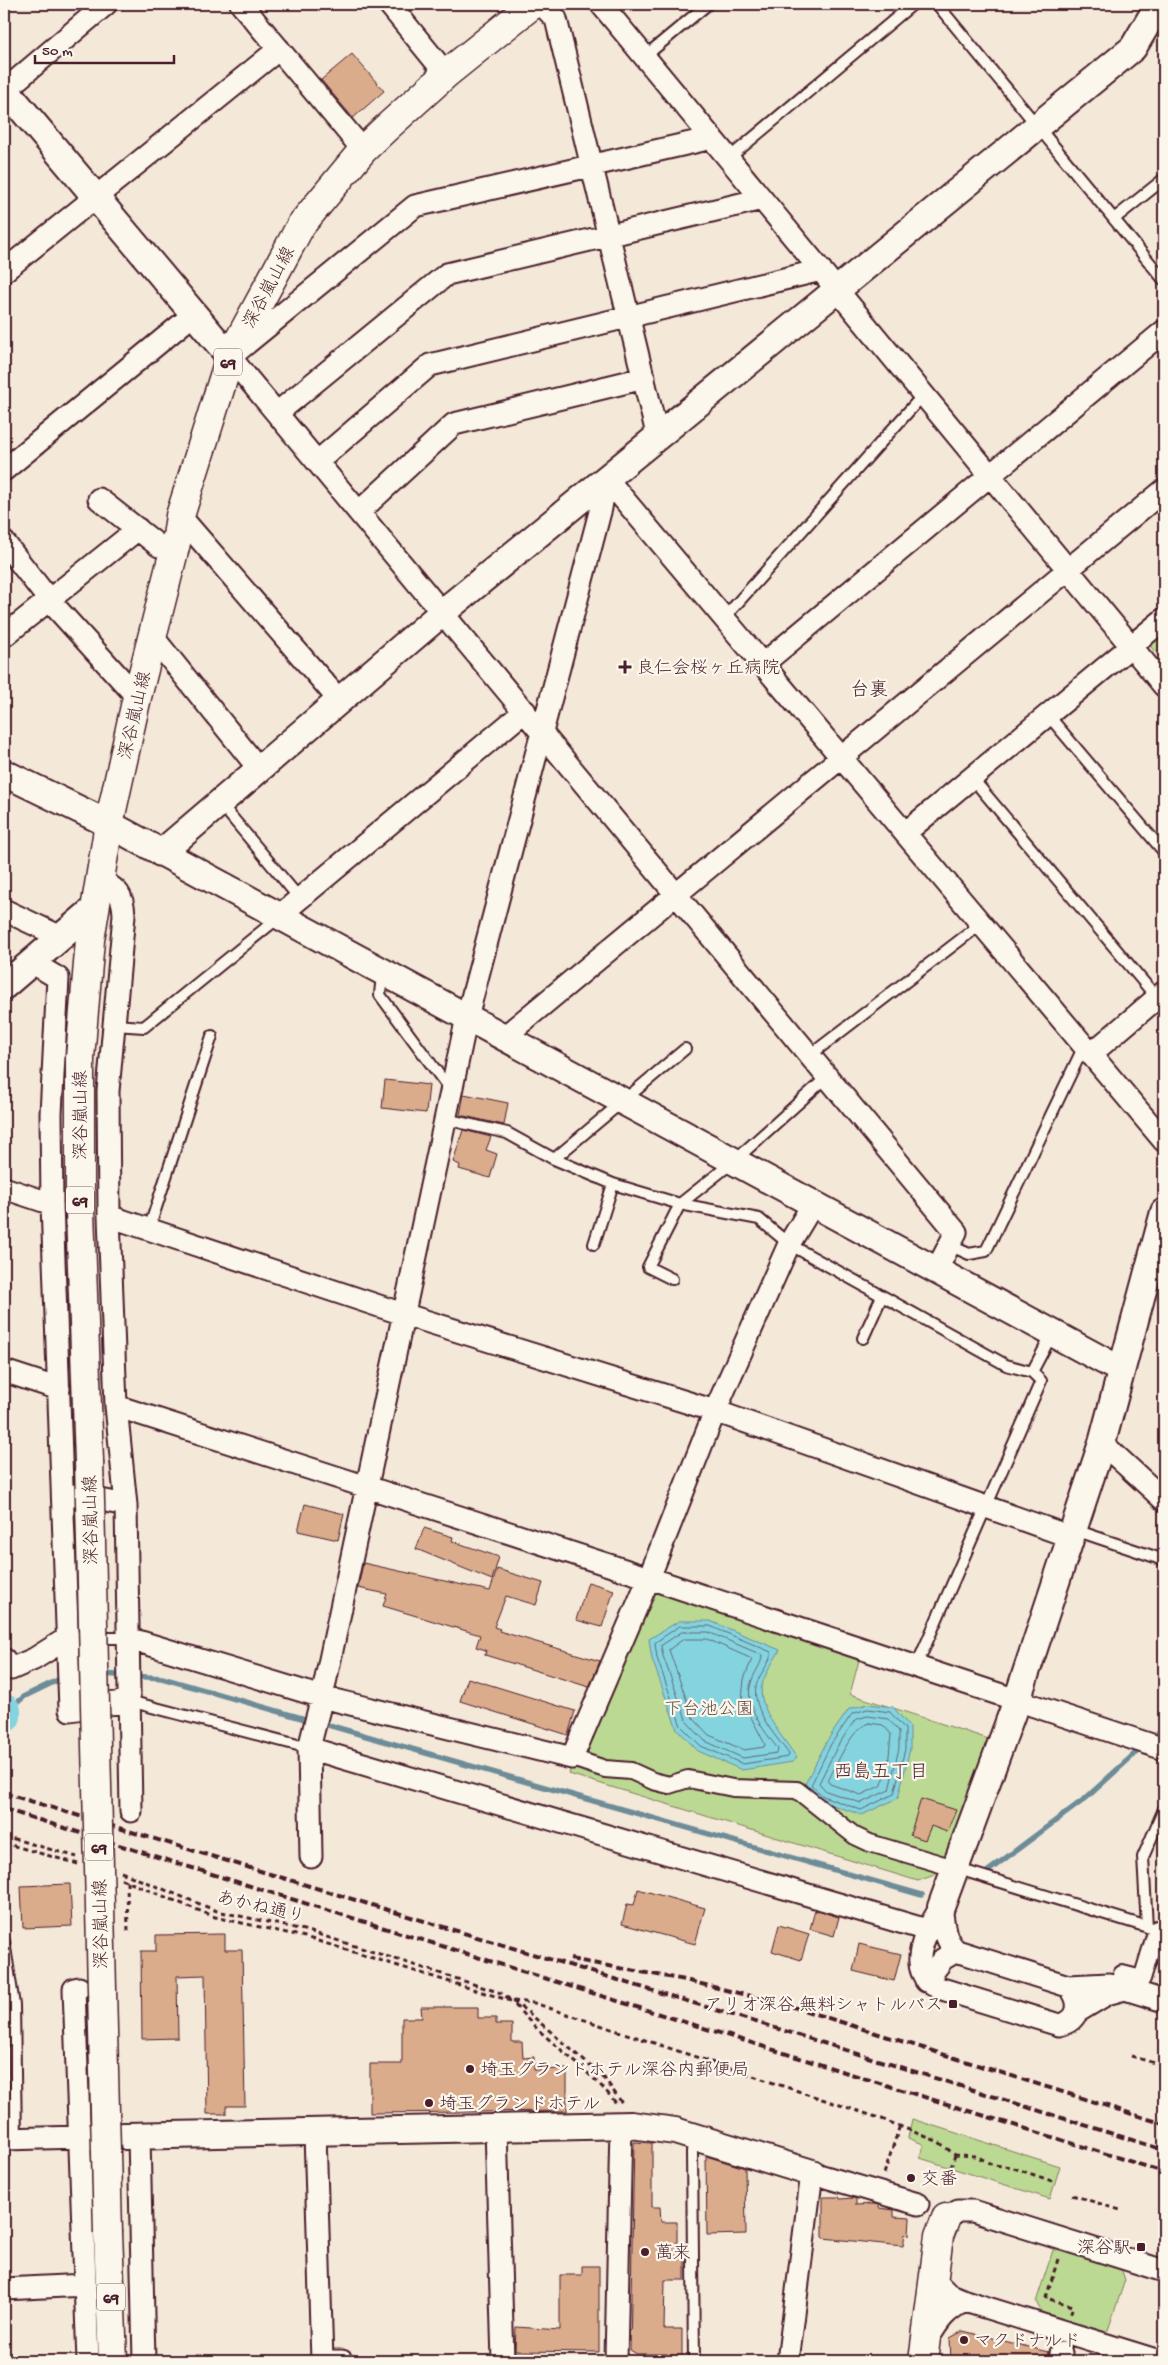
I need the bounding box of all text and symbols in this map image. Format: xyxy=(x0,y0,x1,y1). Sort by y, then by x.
scale bar xyxy=(35,32,174,64)
text: 50 m xyxy=(42,43,73,61)
street label: 深谷嵐山線 xyxy=(239,243,301,333)
road number: 69 xyxy=(214,348,242,376)
place label: 良仁会桜ヶ丘病院 xyxy=(636,658,780,680)
marker: 良仁会桜ヶ丘病院 xyxy=(618,660,632,674)
street label: 深谷嵐山線 xyxy=(115,669,157,762)
district label: 台裏 xyxy=(850,679,888,703)
street label: 深谷嵐山線 xyxy=(71,1070,93,1160)
road number: 69 xyxy=(66,1186,94,1214)
street label: 深谷嵐山線 xyxy=(80,1475,104,1565)
park label: 下台池公園 xyxy=(664,1699,754,1721)
district label: 西島五丁目 xyxy=(833,1761,929,1785)
road number: 69 xyxy=(85,1834,113,1860)
street label: 深谷嵐山線 xyxy=(90,1879,114,1969)
street label: あかね通り xyxy=(214,1887,307,1929)
place label: アリオ深谷 無料シャトルバス xyxy=(705,1995,943,2017)
marker: アリオ深谷 無料シャトルバス xyxy=(947,1998,959,2010)
place label: 埼玉グランドホテル深谷内郵便局 xyxy=(480,2060,749,2082)
marker: 埼玉グランドホテル深谷内郵便局 xyxy=(464,2063,476,2075)
place label: 埼玉グランドホテル xyxy=(439,2094,600,2116)
marker: 埼玉グランドホテル xyxy=(423,2097,435,2109)
place label: 交番 xyxy=(921,2169,957,2191)
marker: 交番 xyxy=(905,2172,917,2184)
place label: 深谷駅 xyxy=(1077,2239,1131,2260)
marker: 深谷駅 xyxy=(1135,2241,1147,2253)
place label: 萬来 xyxy=(655,2243,691,2265)
marker: 萬来 xyxy=(639,2246,651,2258)
road number: 69 xyxy=(97,2284,125,2310)
place label: マクドナルド xyxy=(974,2332,1081,2353)
marker: マクドナルド xyxy=(958,2334,970,2346)

